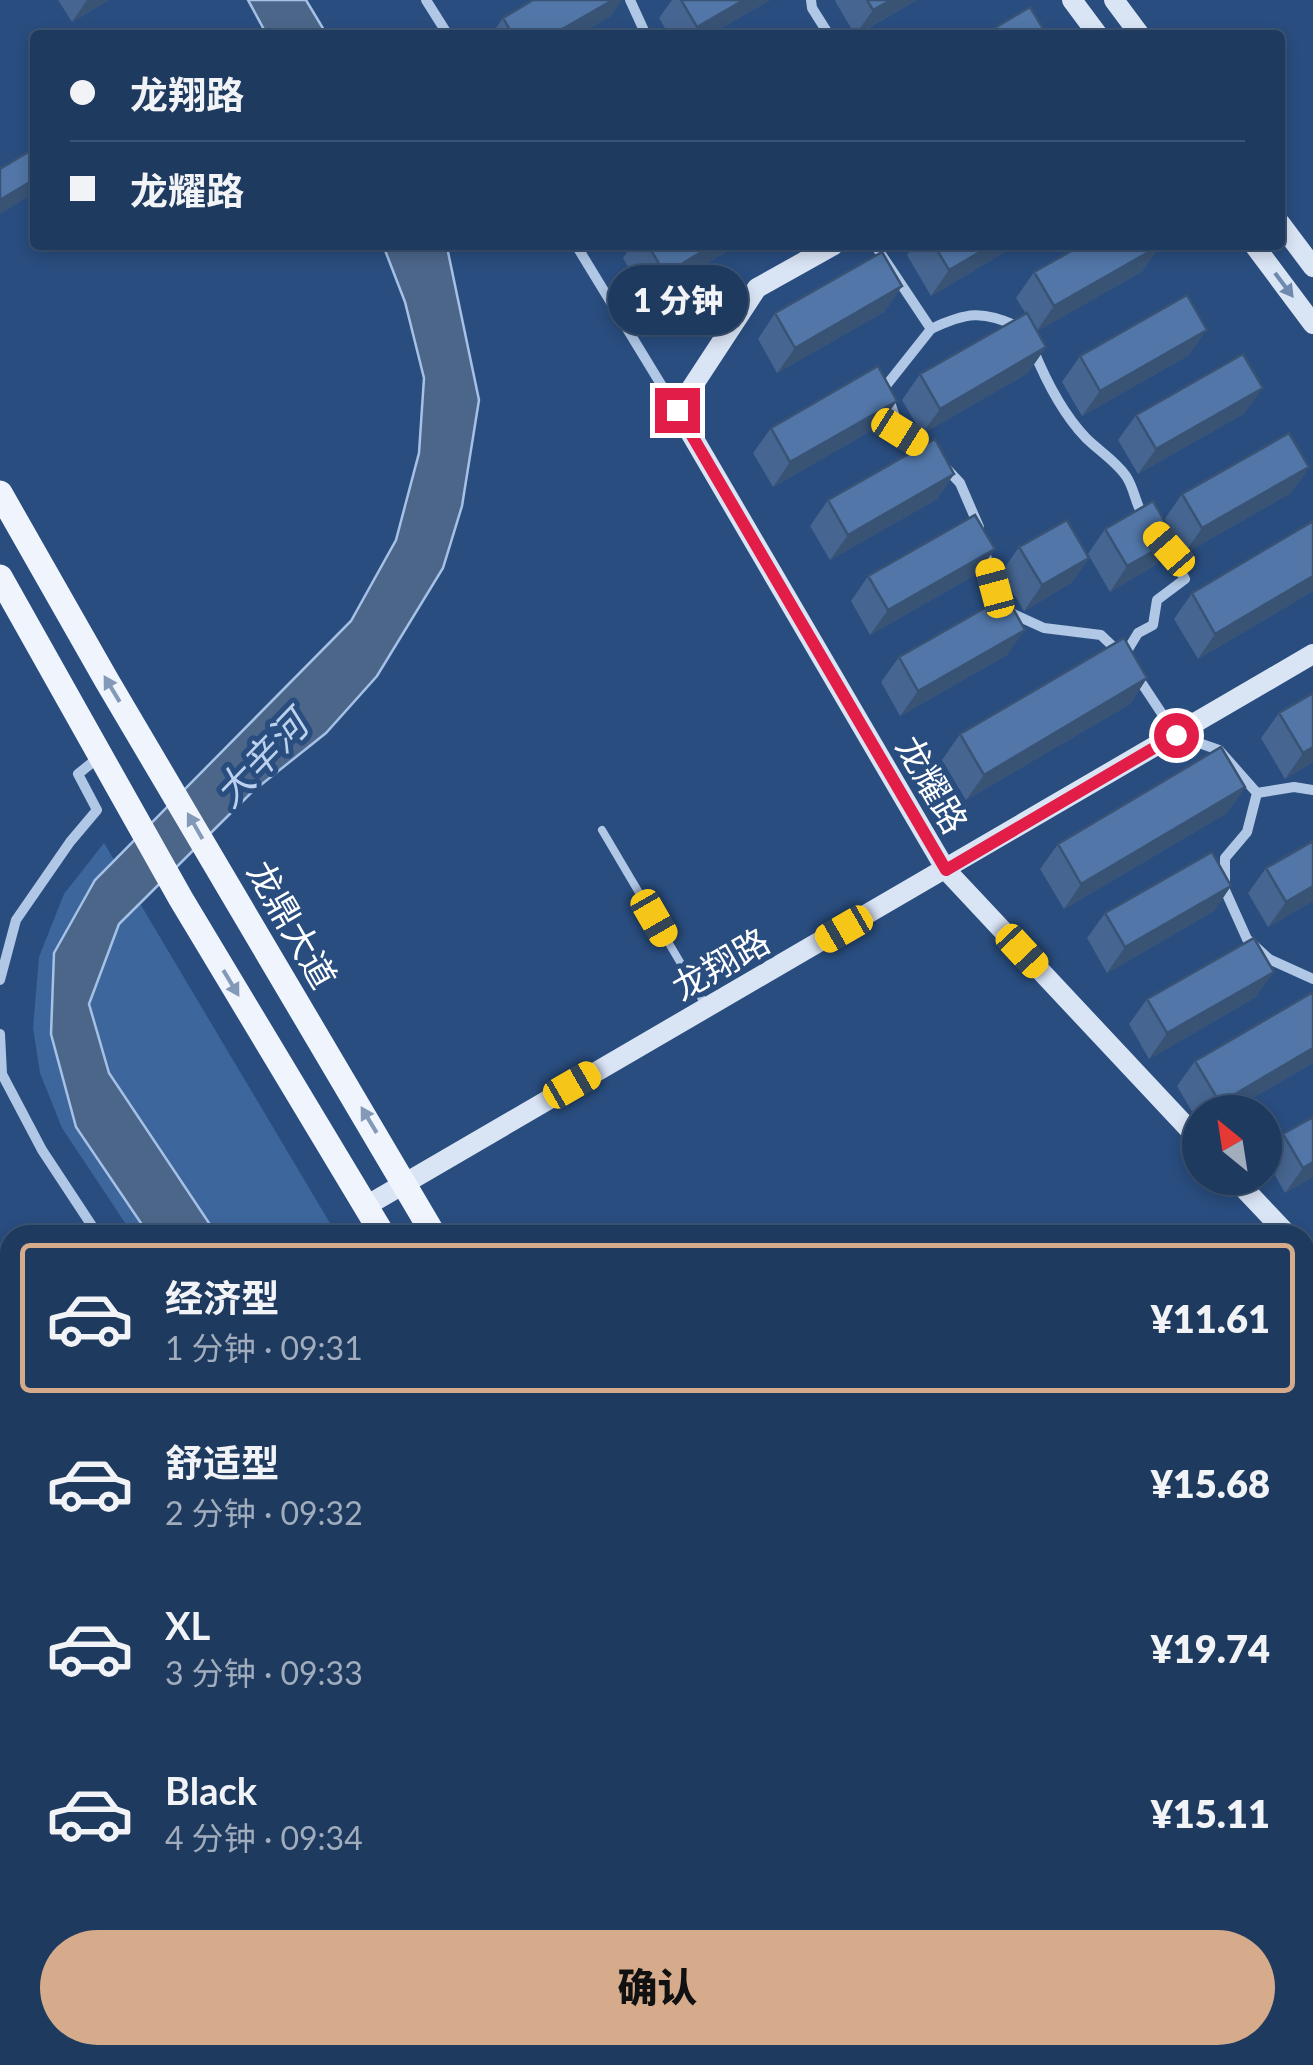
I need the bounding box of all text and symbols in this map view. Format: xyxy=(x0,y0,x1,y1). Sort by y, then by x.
text: 龙翔路 xyxy=(130,71,244,117)
text: 龙耀路 xyxy=(130,167,244,213)
callout: 1 分钟 xyxy=(607,265,747,335)
one-way arrow xyxy=(1273,272,1293,298)
text: 1 分钟 xyxy=(633,280,723,319)
route end xyxy=(655,388,700,433)
car xyxy=(867,403,933,461)
car xyxy=(1138,517,1200,581)
car xyxy=(973,555,1017,621)
one-way arrow xyxy=(104,675,121,703)
water label: 大辛河 xyxy=(204,696,321,815)
route start xyxy=(1154,713,1199,758)
street label: 龙耀路 xyxy=(889,728,977,840)
one-way arrow xyxy=(187,812,204,840)
street label: 龙鼎大道 xyxy=(240,853,346,995)
car xyxy=(626,885,682,951)
car xyxy=(811,901,877,957)
street label: 龙翔路 xyxy=(664,919,776,1007)
car xyxy=(991,919,1053,983)
one-way arrow xyxy=(222,969,239,997)
car xyxy=(539,1057,605,1113)
north arrow xyxy=(1182,1095,1282,1195)
map controls xyxy=(1182,1095,1282,1195)
one-way arrow xyxy=(361,1106,378,1134)
icon: car xyxy=(45,1273,135,1363)
text: 经济型 xyxy=(165,1274,279,1320)
text: ¥11.61 xyxy=(1151,1295,1270,1341)
text: 1 分钟 · 09:31 xyxy=(165,1328,363,1367)
icon: car xyxy=(45,1438,135,1528)
text: 舒适型 xyxy=(165,1439,279,1485)
text: ¥15.68 xyxy=(1151,1460,1270,1506)
text: 2 分钟 · 09:32 xyxy=(165,1493,363,1532)
text: XL xyxy=(165,1602,210,1648)
icon: car xyxy=(45,1603,135,1693)
text: ¥19.74 xyxy=(1151,1625,1270,1671)
text: 3 分钟 · 09:33 xyxy=(165,1653,363,1692)
text: Black xyxy=(165,1767,257,1813)
icon: car xyxy=(45,1768,135,1858)
text: ¥15.11 xyxy=(1151,1790,1270,1836)
text: 4 分钟 · 09:34 xyxy=(165,1818,363,1857)
button: 确认 xyxy=(40,1930,1275,2045)

